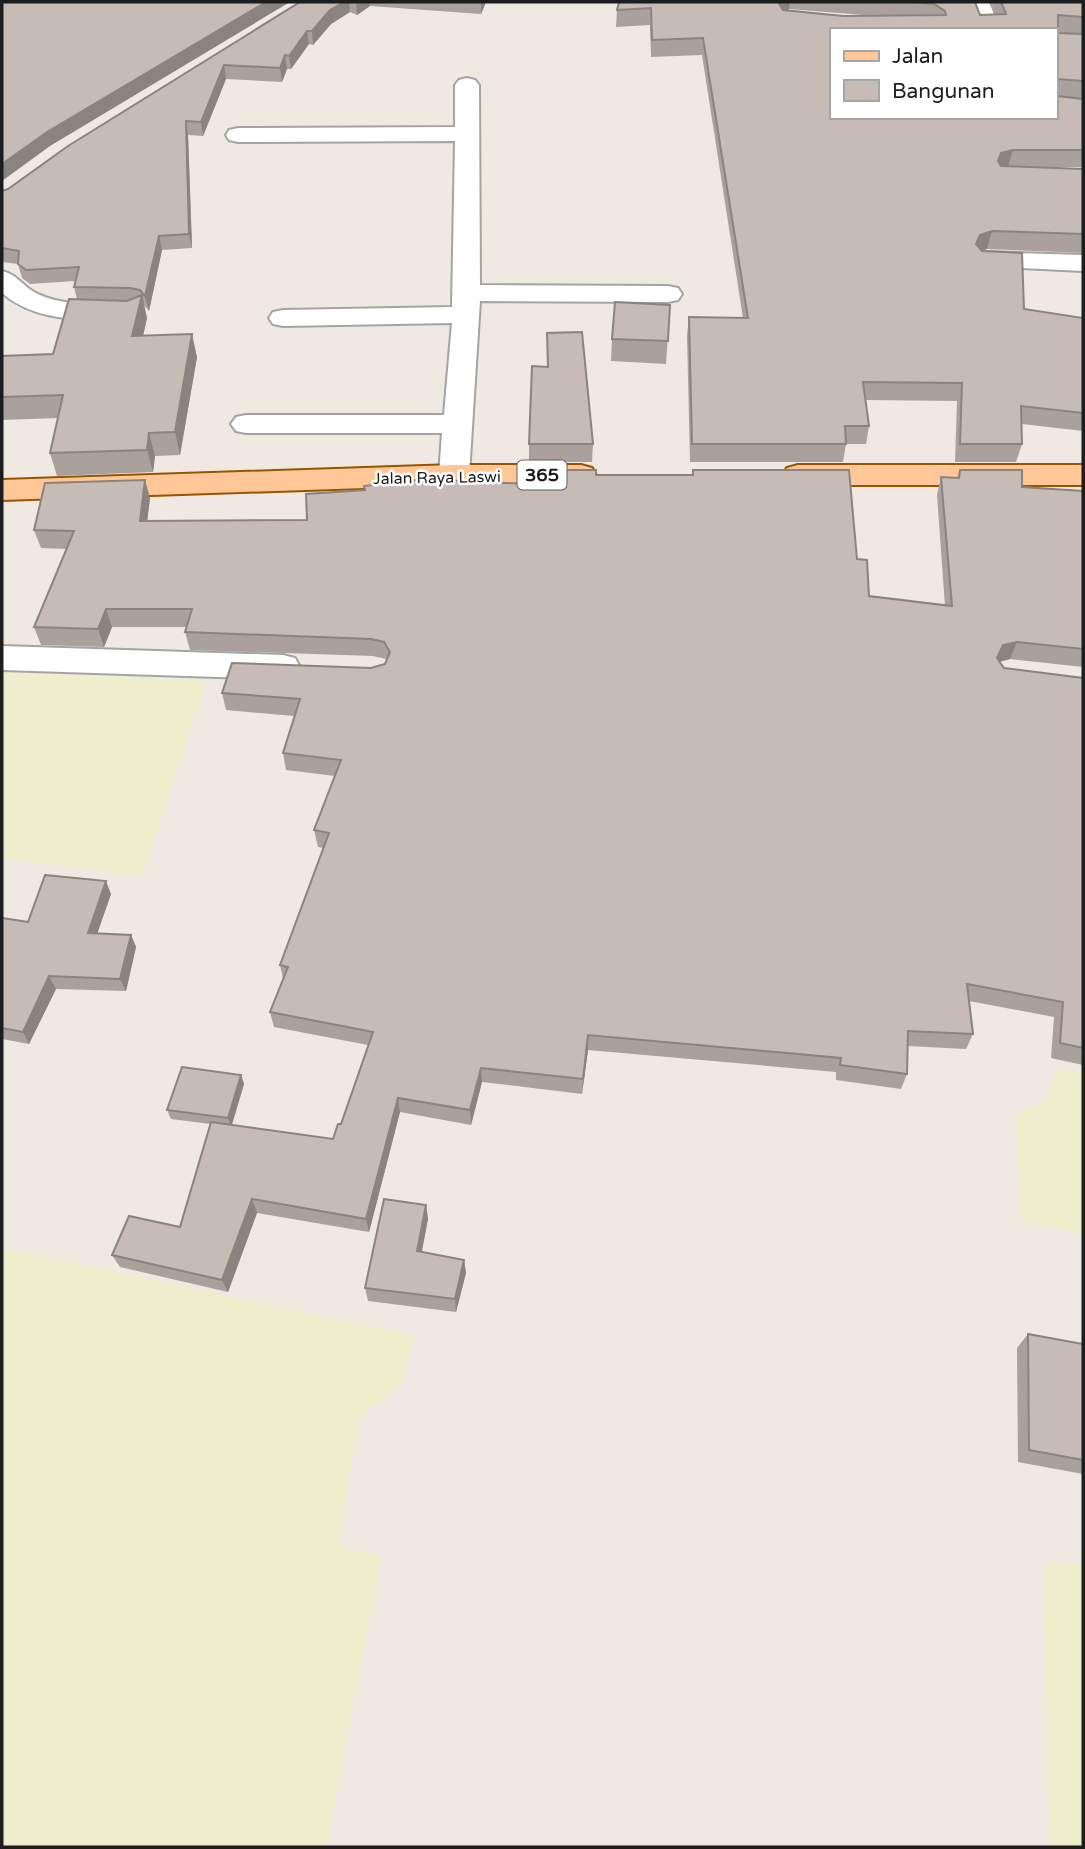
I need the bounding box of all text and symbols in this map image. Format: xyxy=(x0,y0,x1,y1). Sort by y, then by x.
legend xyxy=(830,28,1057,119)
text: Jalan xyxy=(892,44,943,69)
text: Bangunan xyxy=(892,79,995,104)
road number: 365 xyxy=(518,461,566,490)
street label: Jalan Raya Laswi xyxy=(373,467,501,489)

